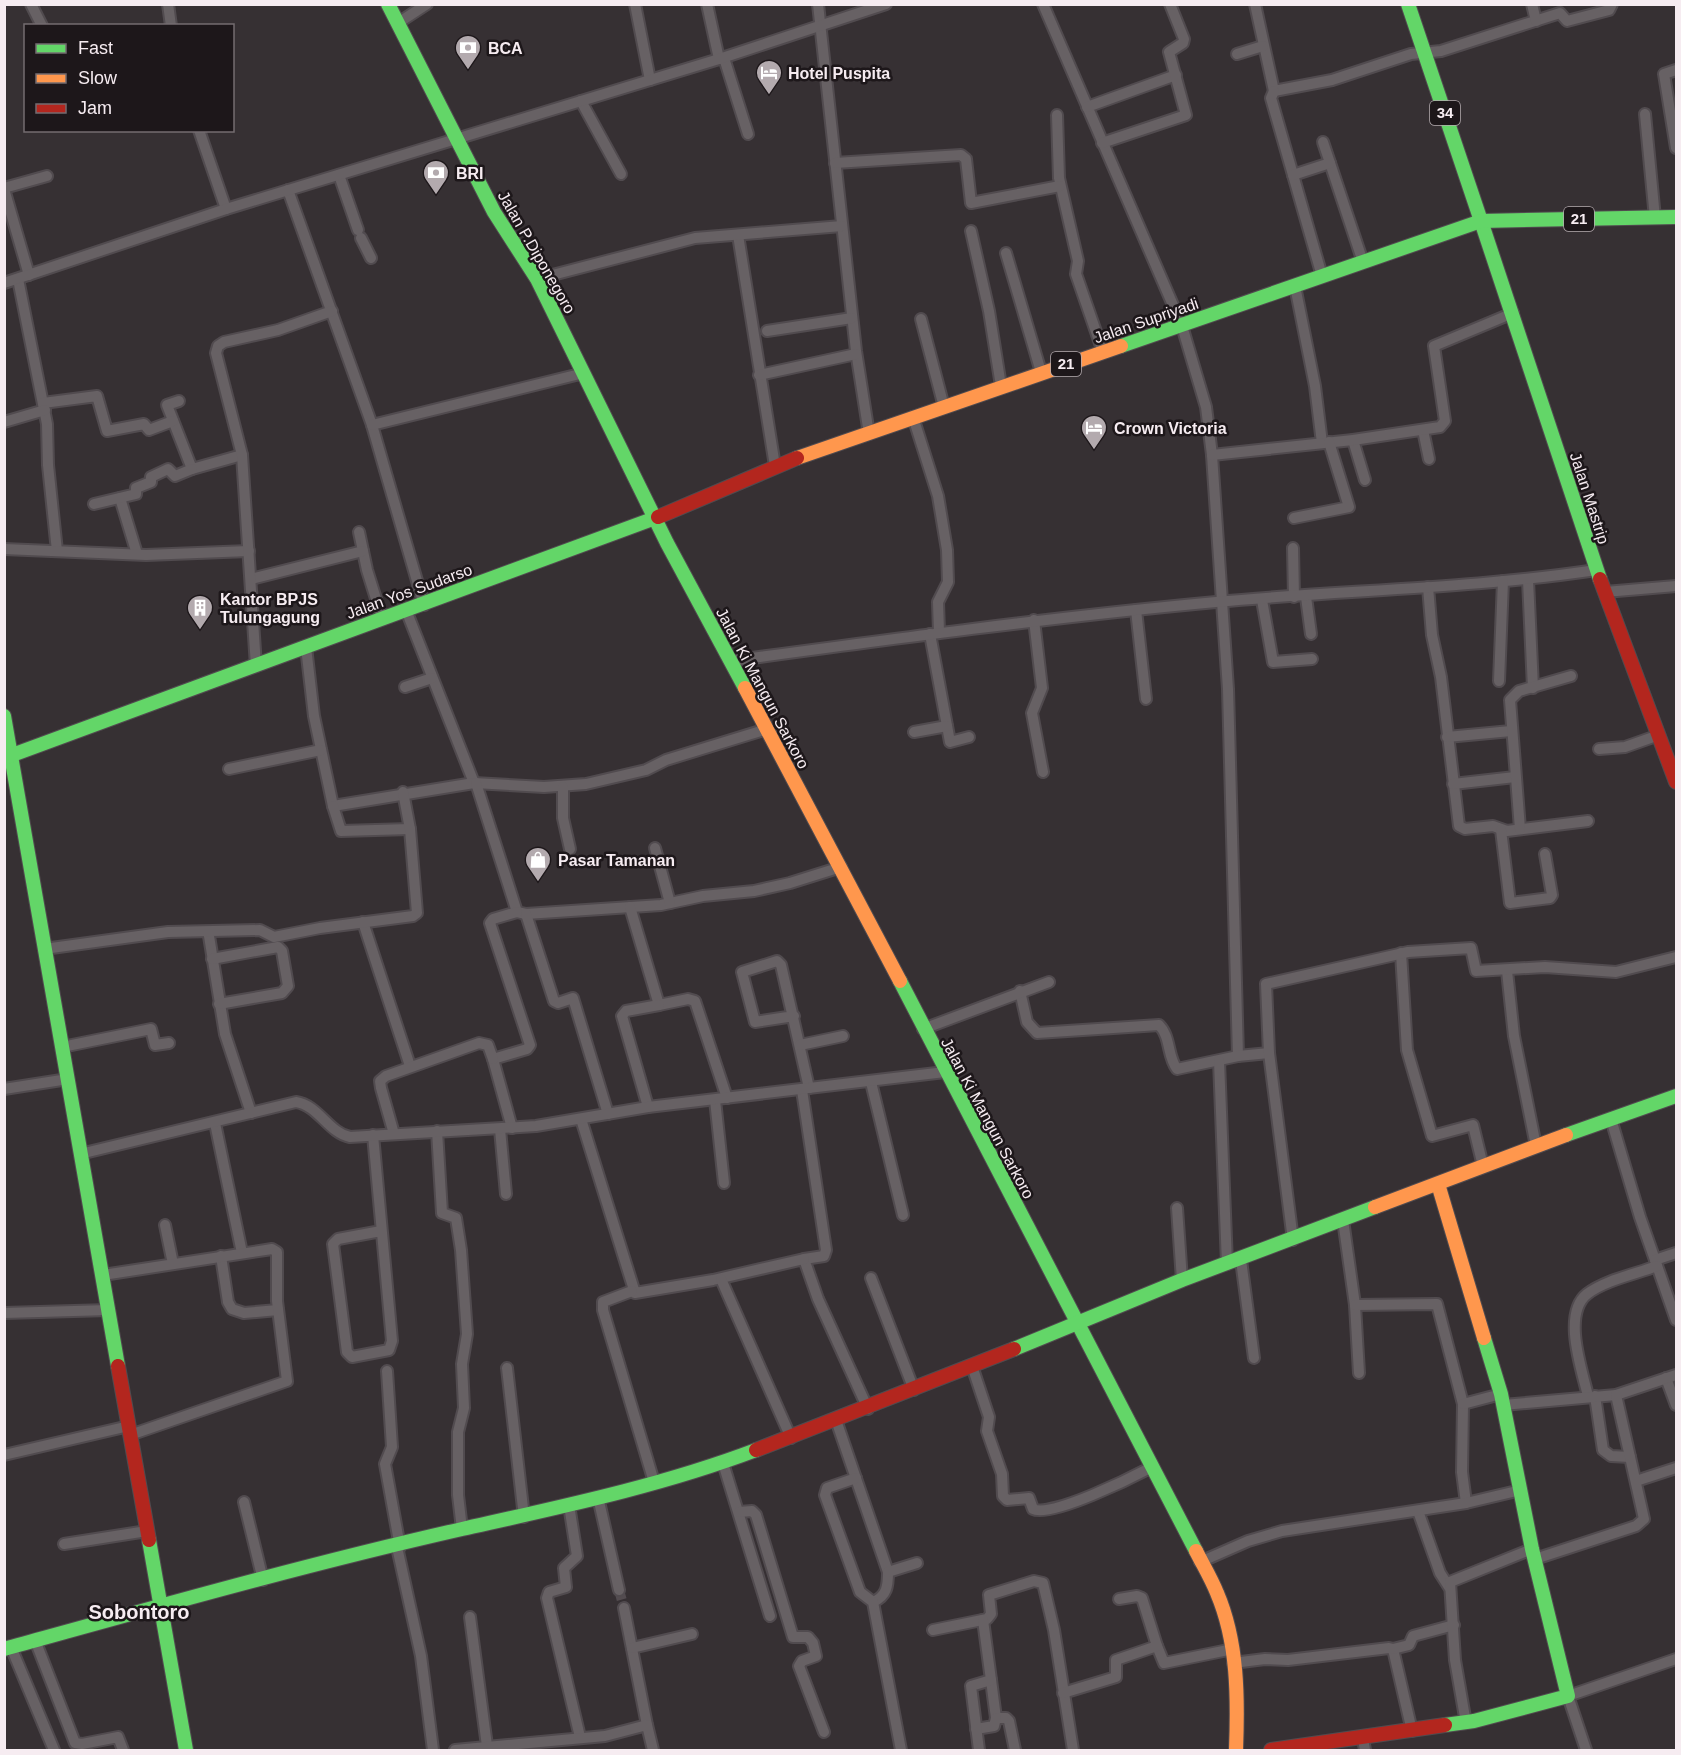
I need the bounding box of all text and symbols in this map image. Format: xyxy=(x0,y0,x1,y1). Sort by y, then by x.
legend xyxy=(24,24,234,132)
bank icon: BCA xyxy=(453,33,483,71)
text: Fast xyxy=(78,38,113,58)
place label: BCA xyxy=(488,40,523,57)
hotel icon: Hotel Puspita xyxy=(754,58,784,96)
place label: Hotel Puspita xyxy=(788,65,890,82)
text: Slow xyxy=(78,68,118,88)
text: Jam xyxy=(78,98,112,118)
road number: 34 xyxy=(1430,101,1460,125)
bank icon: BRI xyxy=(421,158,451,196)
place label: BRI xyxy=(456,165,484,182)
street label: Jalan P.Diponegoro xyxy=(495,188,579,317)
road number: 21 xyxy=(1564,207,1594,231)
street label: Jalan Supriyadi xyxy=(1092,295,1201,346)
road number: 21 xyxy=(1051,352,1081,376)
hotel icon: Crown Victoria xyxy=(1079,413,1109,451)
place label: Crown Victoria xyxy=(1114,420,1227,437)
street label: Jalan Mastrip xyxy=(1567,450,1612,546)
street label: Jalan Yos Sudarso xyxy=(344,561,474,622)
place label: Kantor BPJS Tulungagung xyxy=(220,591,320,626)
building icon: Kantor BPJS Tulungagung xyxy=(185,593,215,631)
street label: Jalan Ki Mangun Sarkoro xyxy=(713,605,812,772)
shop icon: Pasar Tamanan xyxy=(523,845,553,883)
place label: Pasar Tamanan xyxy=(558,852,675,869)
street label: Jalan Ki Mangun Sarkoro xyxy=(938,1035,1037,1202)
district label: Sobontoro xyxy=(88,1601,190,1623)

